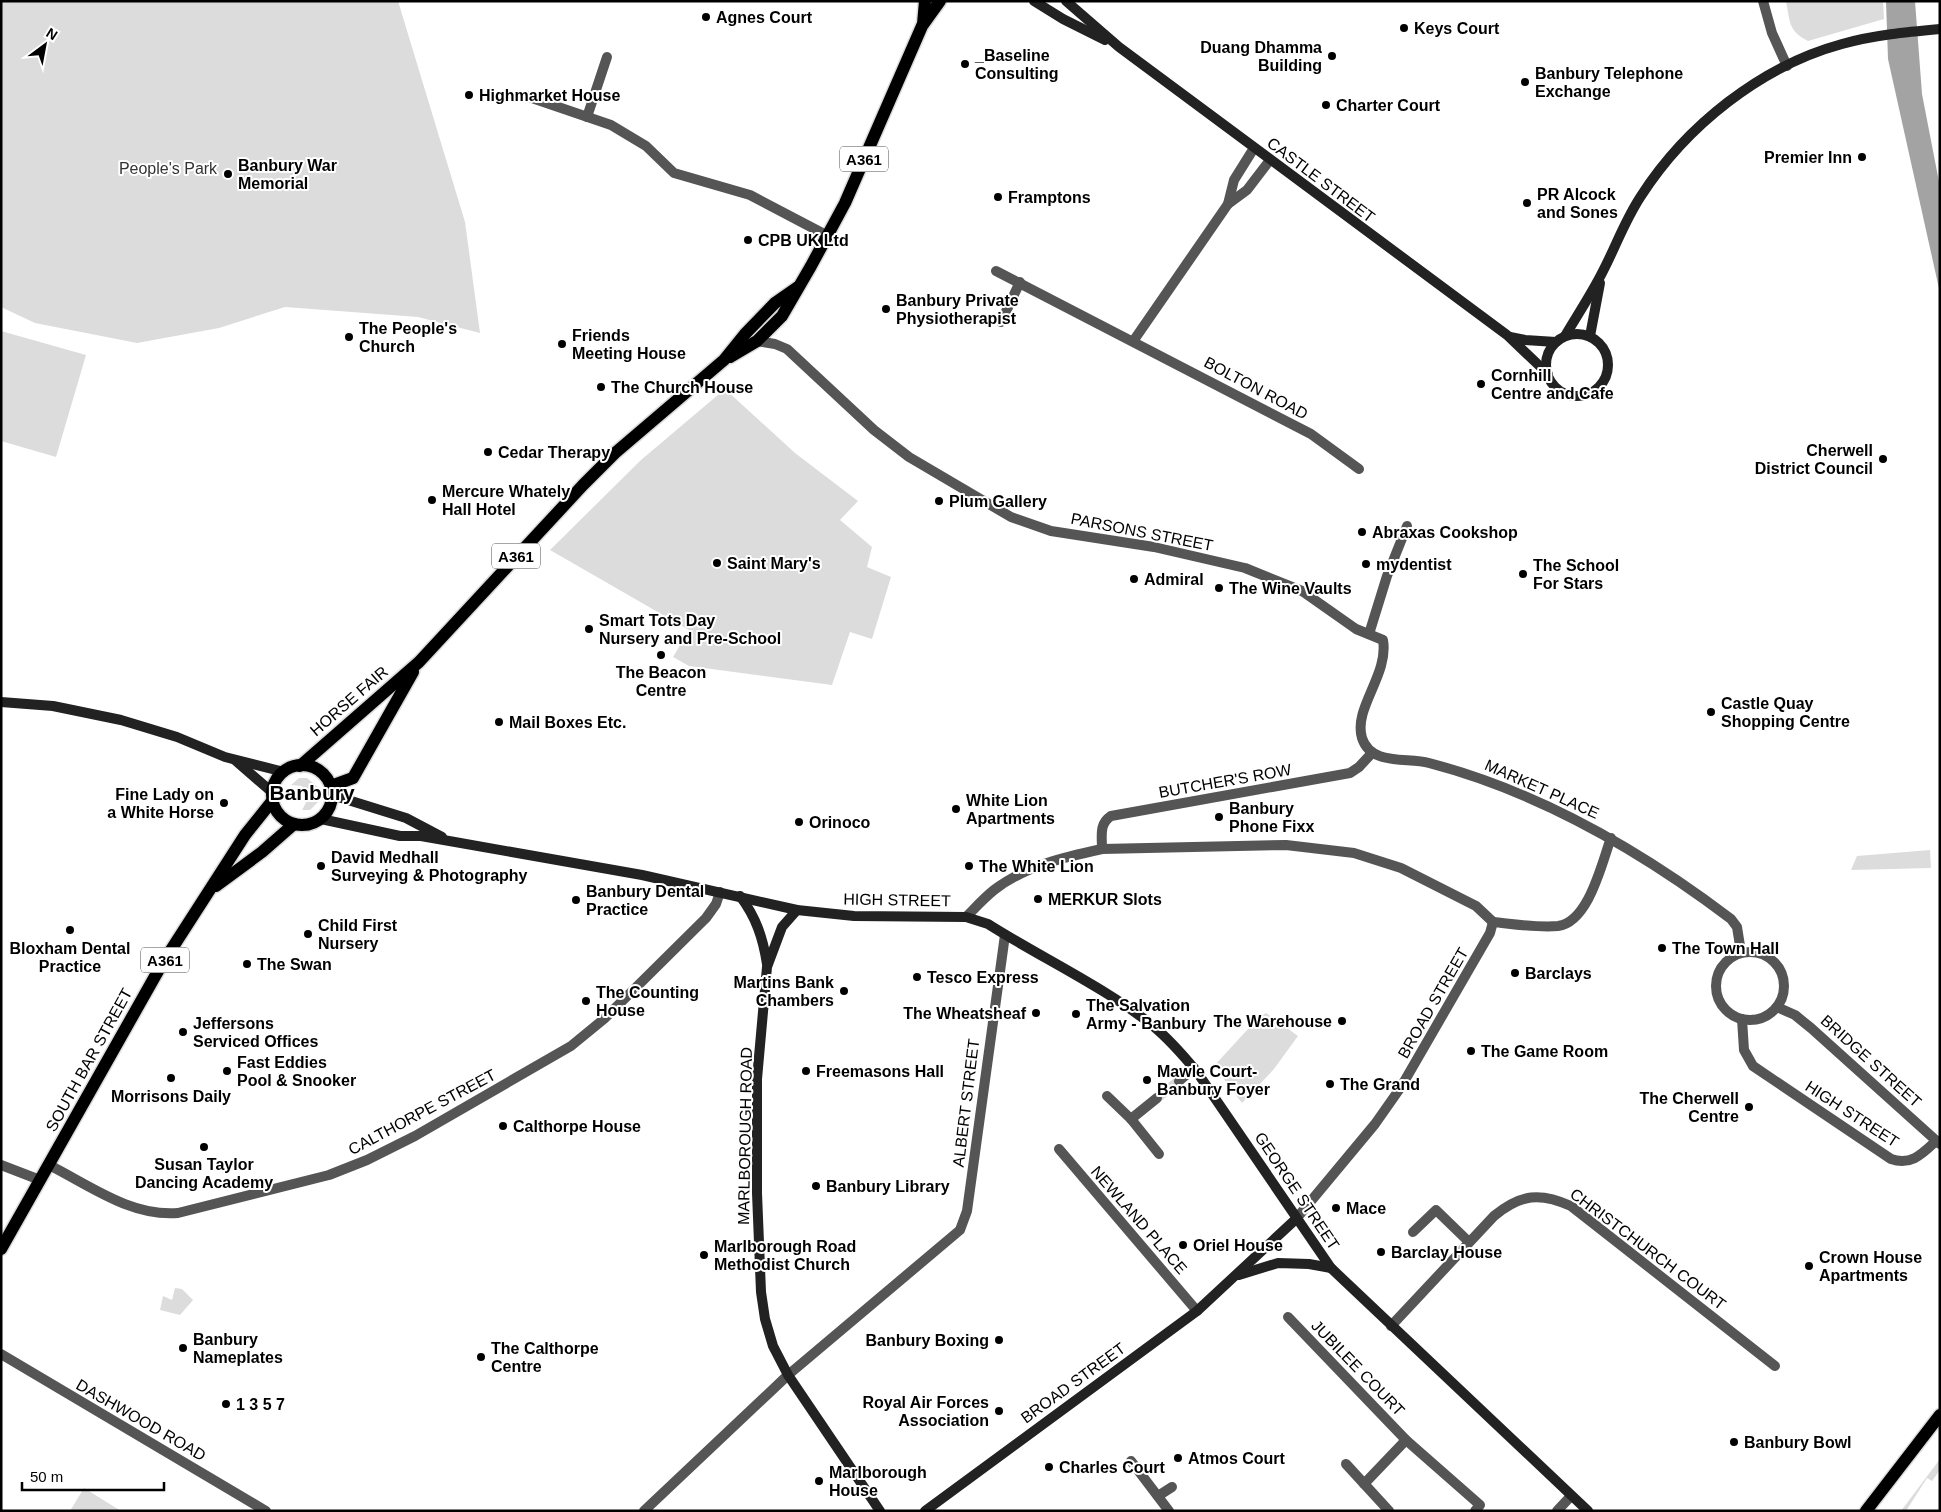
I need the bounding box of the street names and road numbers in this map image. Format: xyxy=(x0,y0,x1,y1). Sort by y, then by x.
street label: CASTLE STREET xyxy=(1264,134,1378,226)
road number: A361 xyxy=(840,146,888,172)
street label: BOLTON ROAD xyxy=(1201,354,1311,422)
street label: PARSONS STREET xyxy=(1069,510,1215,554)
road number: A361 xyxy=(492,544,540,568)
street label: HORSE FAIR xyxy=(307,663,391,739)
street label: MARKET PLACE xyxy=(1482,756,1602,822)
street label: BUTCHER'S ROW xyxy=(1157,761,1294,801)
street label: HIGH STREET xyxy=(843,891,951,909)
street label: BROAD STREET xyxy=(1395,945,1472,1061)
road number: A361 xyxy=(141,948,189,972)
street label: SOUTH BAR STREET xyxy=(43,985,136,1134)
street label: BRIDGE STREET xyxy=(1817,1012,1925,1111)
street label: ALBERT STREET xyxy=(950,1038,982,1168)
street label: MARLBOROUGH ROAD xyxy=(735,1047,755,1225)
street label: CALTHORPE STREET xyxy=(346,1066,499,1158)
street label: HIGH STREET xyxy=(1802,1078,1902,1151)
street label: GEORGE STREET xyxy=(1251,1129,1343,1253)
street label: NEWLAND PLACE xyxy=(1088,1163,1190,1277)
street label: CHRISTCHURCH COURT xyxy=(1567,1185,1729,1313)
street label: JUBILEE COURT xyxy=(1308,1317,1408,1419)
street label: BROAD STREET xyxy=(1018,1339,1129,1426)
street label: DASHWOOD ROAD xyxy=(73,1376,209,1464)

